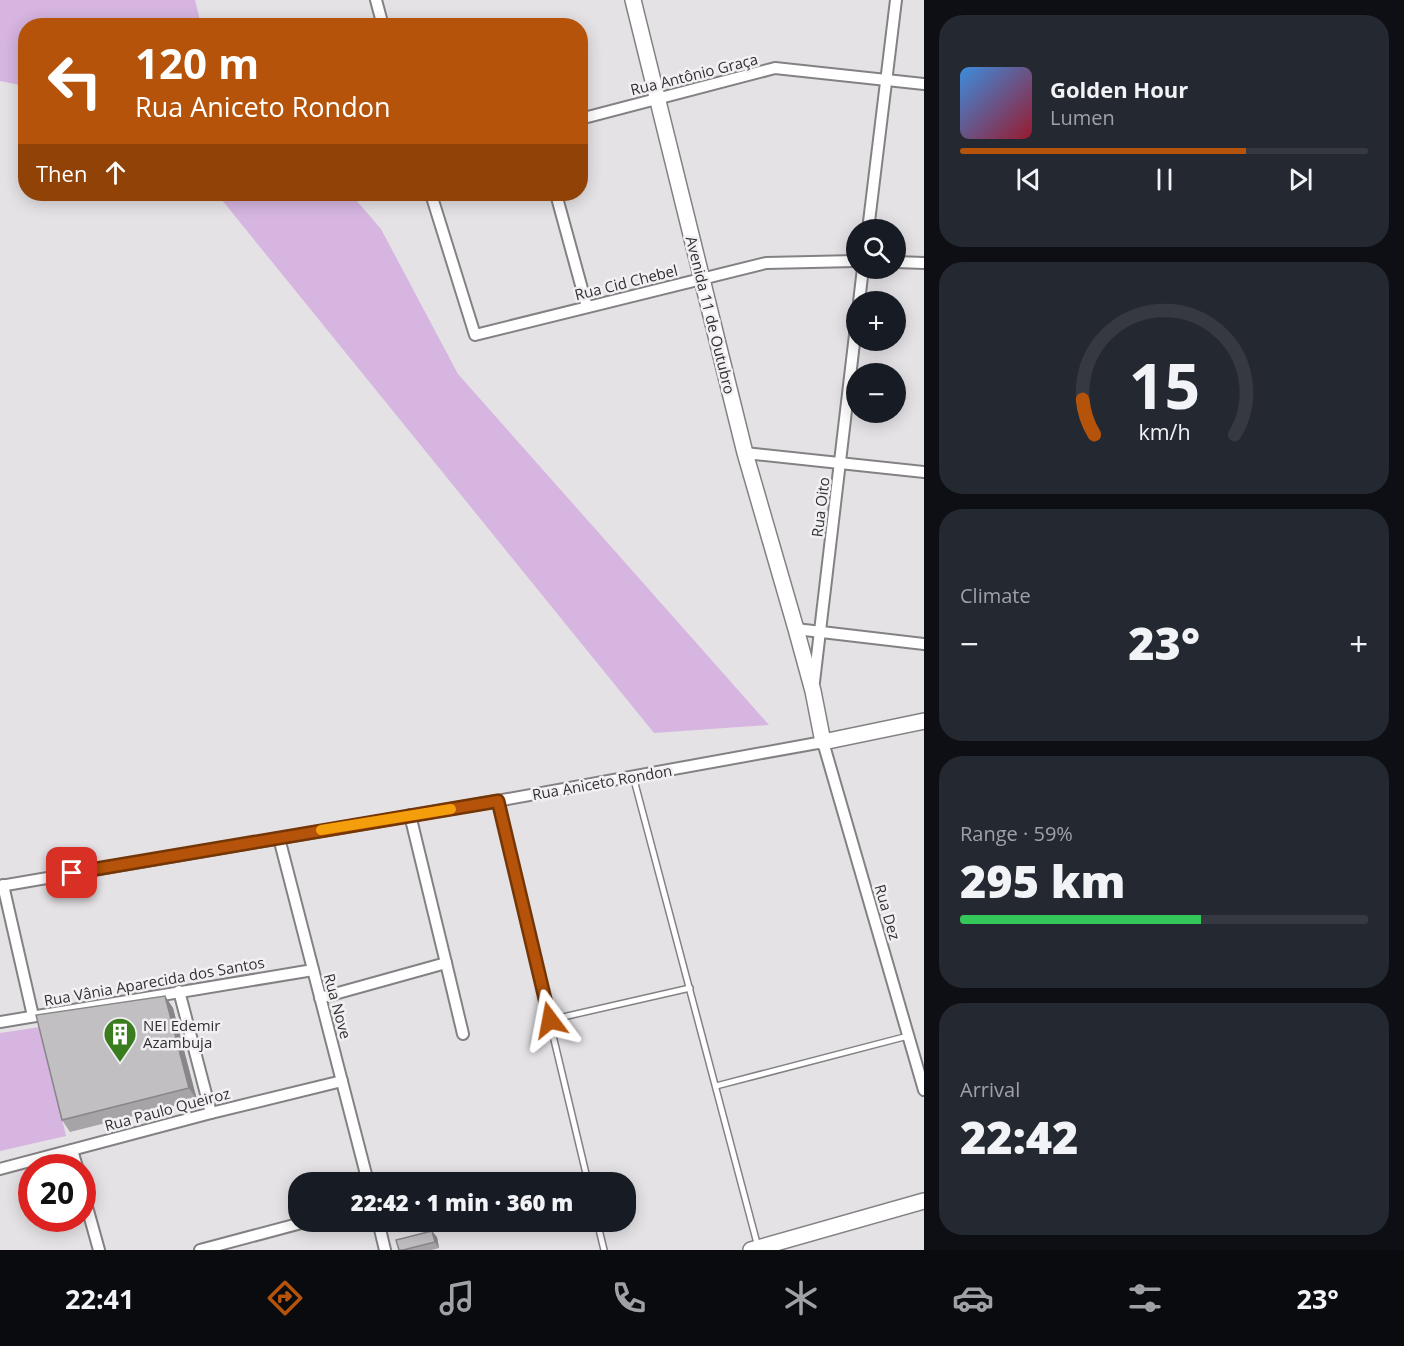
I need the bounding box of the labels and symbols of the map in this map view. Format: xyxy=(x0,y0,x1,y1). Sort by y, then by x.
street label: Rua Antônio Graça xyxy=(628,49,760,99)
street label: Avenida 11 de Outubro xyxy=(682,234,740,396)
street label: Rua Cid Chebel xyxy=(572,260,680,304)
street label: Rua Oito xyxy=(806,476,834,538)
street label: Rua Aniceto Rondon xyxy=(530,760,674,804)
pin xyxy=(46,847,97,898)
street label: Rua Dez xyxy=(871,882,905,942)
street label: Rua Vânia Aparecida dos Santos xyxy=(42,952,266,1010)
street label: Rua Nove xyxy=(320,971,356,1041)
position arrow xyxy=(518,988,582,1052)
place label: NEI Edemir Azambuja xyxy=(143,1015,220,1052)
building icon: NEI Edemir Azambuja xyxy=(102,1016,138,1063)
street label: Rua Paulo Queiroz xyxy=(102,1083,232,1135)
speed limit sign: 20 xyxy=(18,1154,96,1232)

